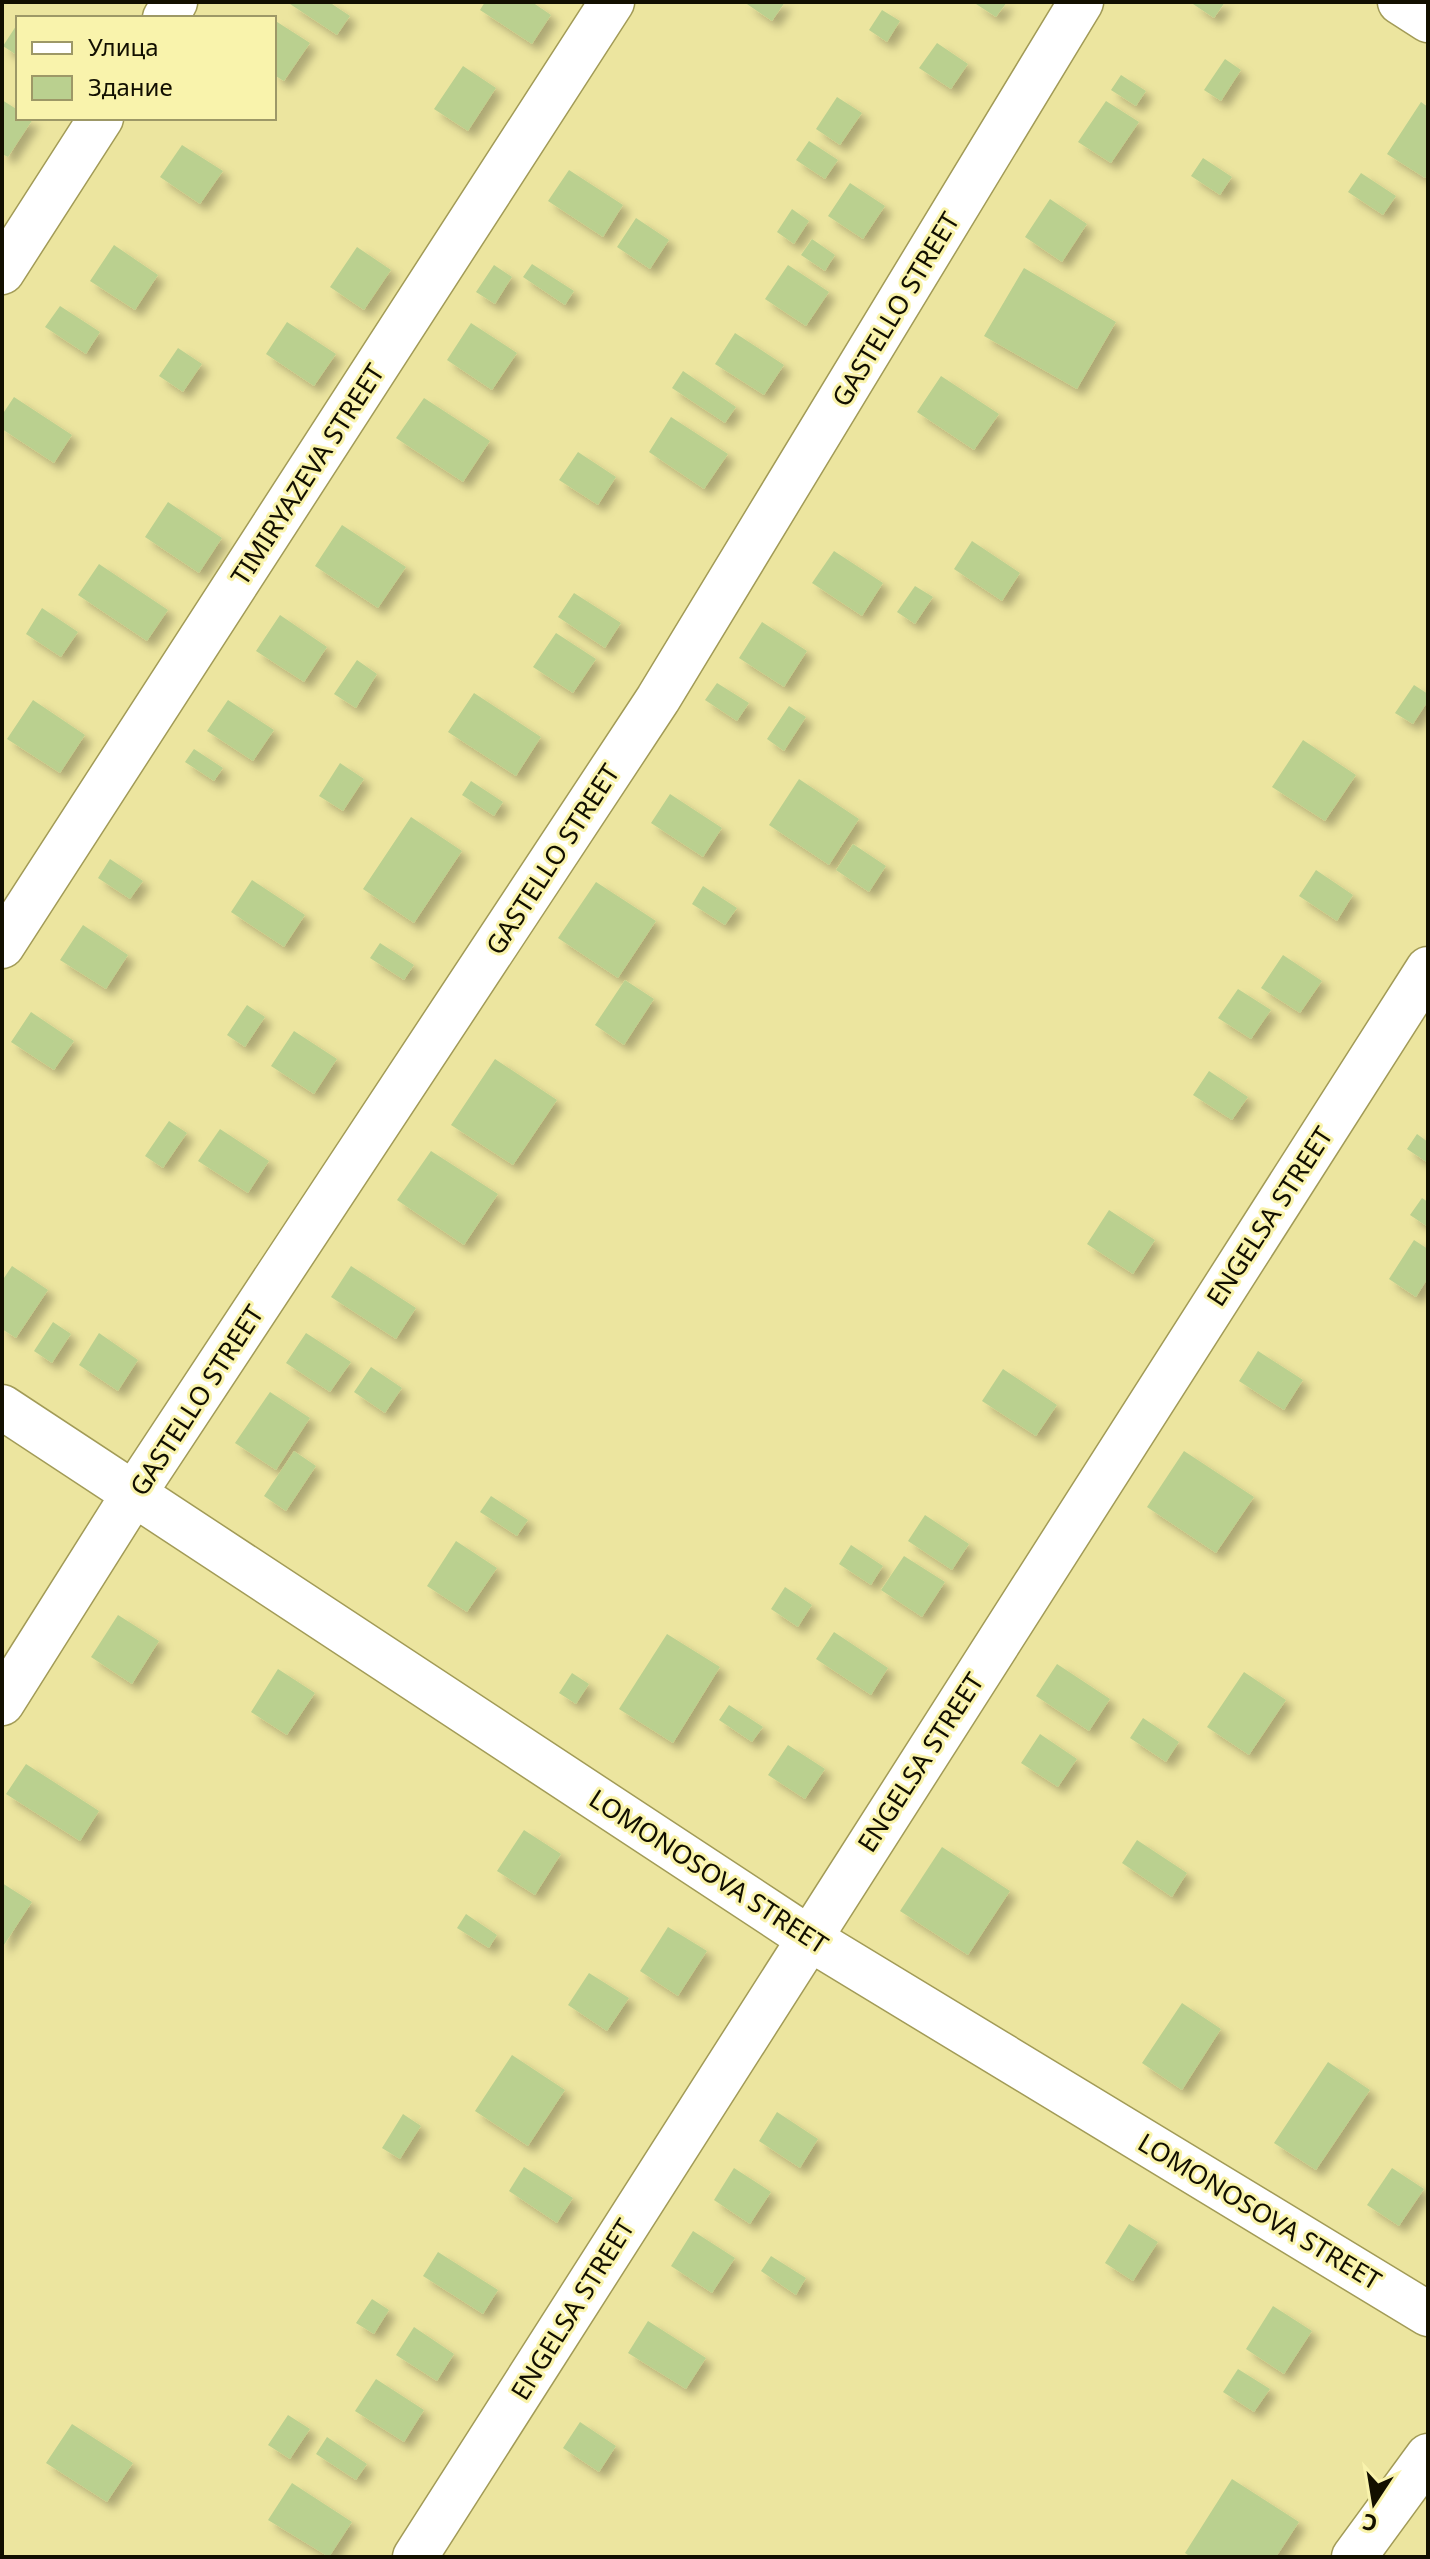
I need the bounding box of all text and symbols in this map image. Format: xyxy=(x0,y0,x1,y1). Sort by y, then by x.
legend xyxy=(16,16,276,120)
text: Улица xyxy=(88,30,159,63)
text: Здание xyxy=(88,70,173,103)
street label: GASTELLO STREET xyxy=(823,205,968,413)
street label: TIMIRYAZEVA STREET xyxy=(222,356,392,592)
street label: GASTELLO STREET xyxy=(477,756,628,961)
street label: ENGELSA STREET xyxy=(1197,1119,1341,1313)
street label: GASTELLO STREET xyxy=(121,1297,272,1502)
street label: ENGELSA STREET xyxy=(848,1665,992,1859)
street label: LOMONOSOVA STREET xyxy=(583,1780,836,1962)
street label: LOMONOSOVA STREET xyxy=(1132,2124,1389,2298)
street label: ENGELSA STREET xyxy=(502,2211,642,2406)
north arrow xyxy=(1334,2463,1414,2543)
text: С xyxy=(1360,2507,1380,2540)

